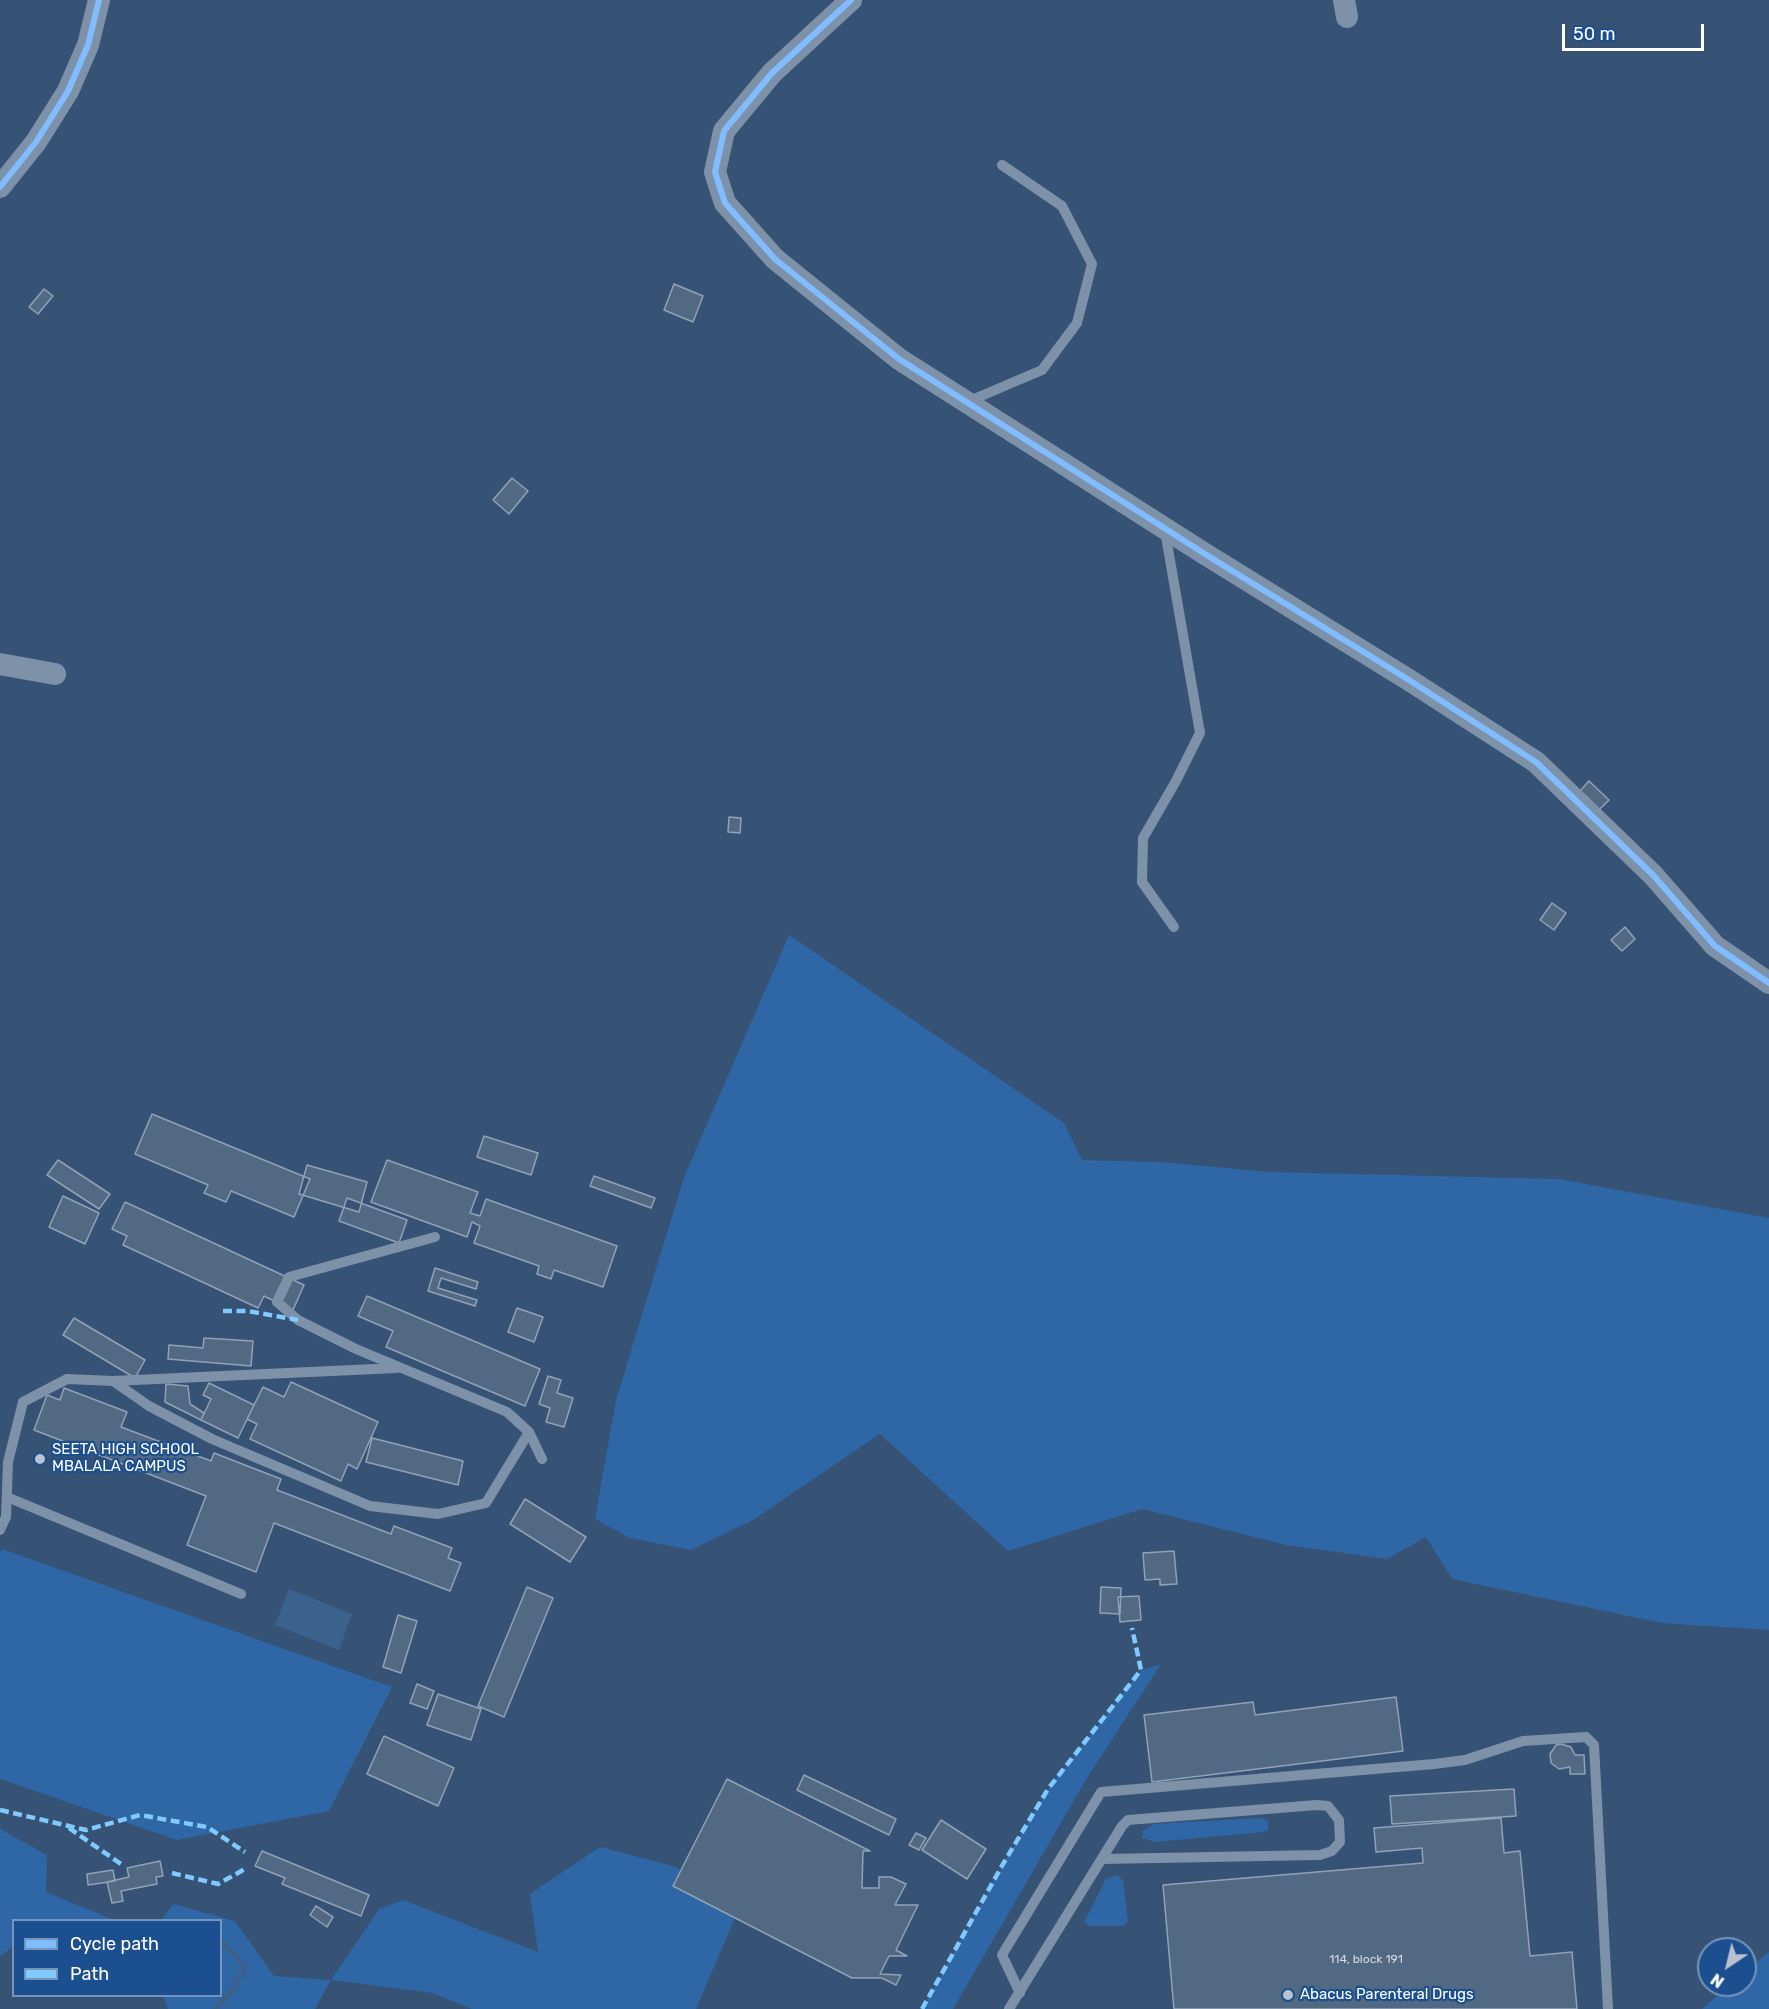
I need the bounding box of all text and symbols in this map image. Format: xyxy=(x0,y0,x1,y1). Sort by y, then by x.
scale bar xyxy=(1565,12,1708,50)
text: 50 m xyxy=(1573,23,1616,45)
place label: SEETA HIGH SCHOOL MBALALA CAMPUS xyxy=(52,1441,199,1476)
marker: SEETA HIGH SCHOOL MBALALA CAMPUS xyxy=(33,1452,47,1466)
legend xyxy=(12,1919,222,1997)
text: Cycle path xyxy=(70,1933,159,1955)
north arrow xyxy=(1697,1937,1757,1997)
house number: 114, block 191 xyxy=(1329,1953,1403,1967)
text: Path xyxy=(70,1963,109,1985)
text: N xyxy=(1707,1969,1728,1992)
place label: Abacus Parenteral Drugs xyxy=(1300,1986,1474,2004)
marker: Abacus Parenteral Drugs xyxy=(1281,1988,1295,2002)

